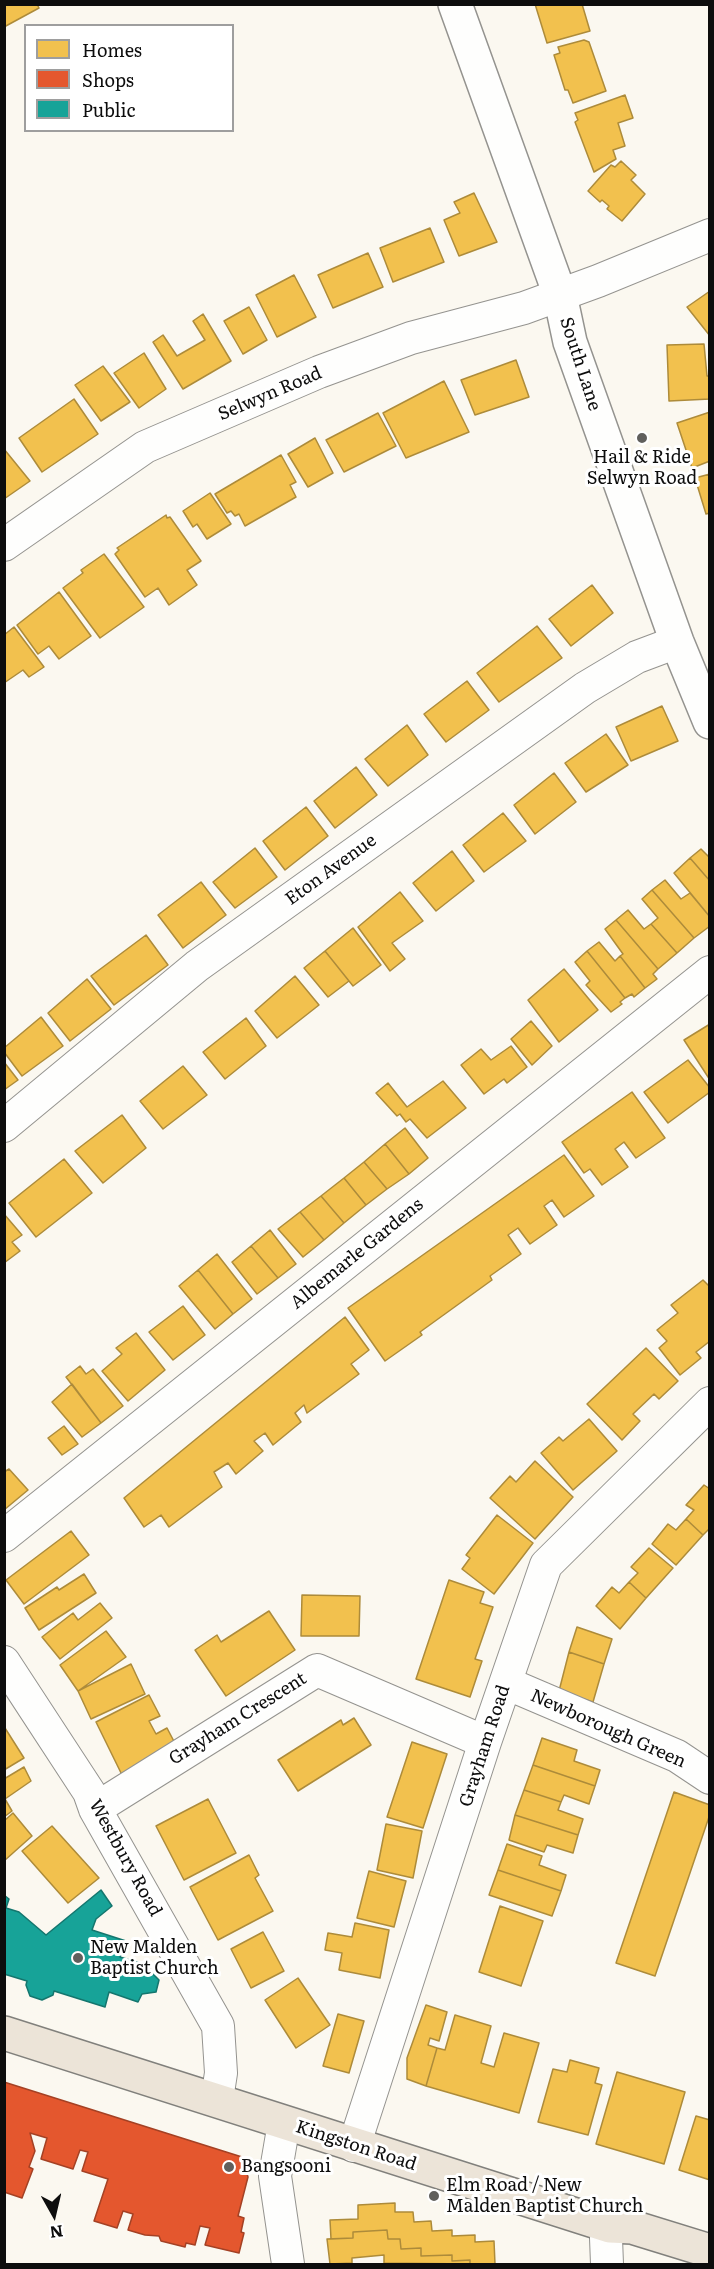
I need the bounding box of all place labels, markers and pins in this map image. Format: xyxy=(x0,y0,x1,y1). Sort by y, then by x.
marker: Hail & Ride Selwyn Road xyxy=(635,431,649,445)
place label: Hail & Ride Selwyn Road xyxy=(587,447,697,490)
place label: New Malden Baptist Church xyxy=(90,1937,219,1980)
marker: New Malden Baptist Church xyxy=(71,1951,85,1965)
place label: Bangsooni xyxy=(241,2156,331,2178)
marker: Bangsooni xyxy=(222,2160,236,2174)
place label: Elm Road / New Malden Baptist Church xyxy=(446,2175,643,2218)
marker: Elm Road / New Malden Baptist Church xyxy=(427,2189,441,2203)

